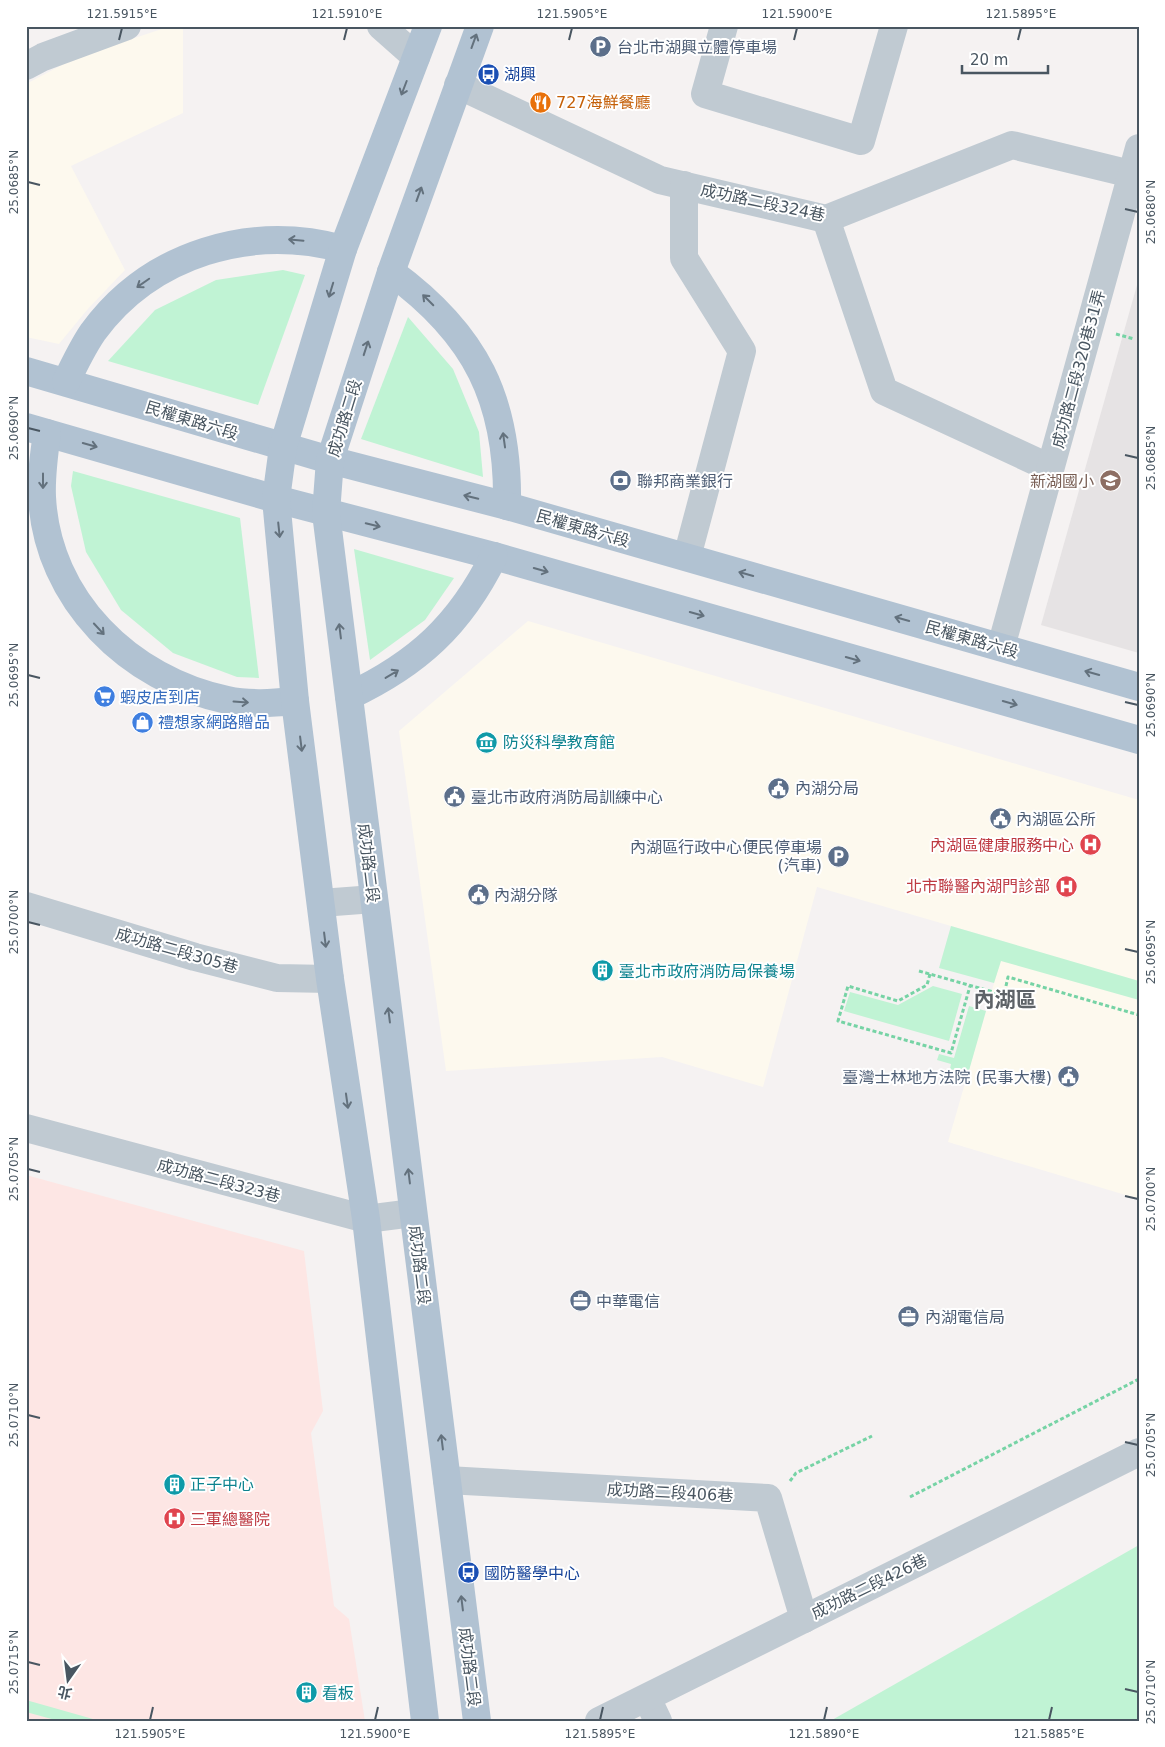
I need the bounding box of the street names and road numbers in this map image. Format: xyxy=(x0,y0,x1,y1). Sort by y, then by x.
street label: 成功路二段324巷 xyxy=(699,180,827,225)
street label: 成功路二段320巷31弄 xyxy=(1048,288,1109,450)
street label: 成功路二段 xyxy=(324,377,365,459)
street label: 民權東路六段 xyxy=(143,397,241,444)
street label: 民權東路六段 xyxy=(534,506,632,551)
street label: 民權東路六段 xyxy=(923,617,1021,662)
street label: 成功路二段 xyxy=(354,822,383,904)
street label: 成功路二段305巷 xyxy=(113,924,240,977)
street label: 成功路二段323巷 xyxy=(155,1155,282,1206)
street label: 成功路二段 xyxy=(405,1224,434,1306)
street label: 成功路二段406巷 xyxy=(606,1480,734,1505)
street label: 成功路二段426巷 xyxy=(808,1550,930,1623)
street label: 成功路二段 xyxy=(455,1626,484,1708)

